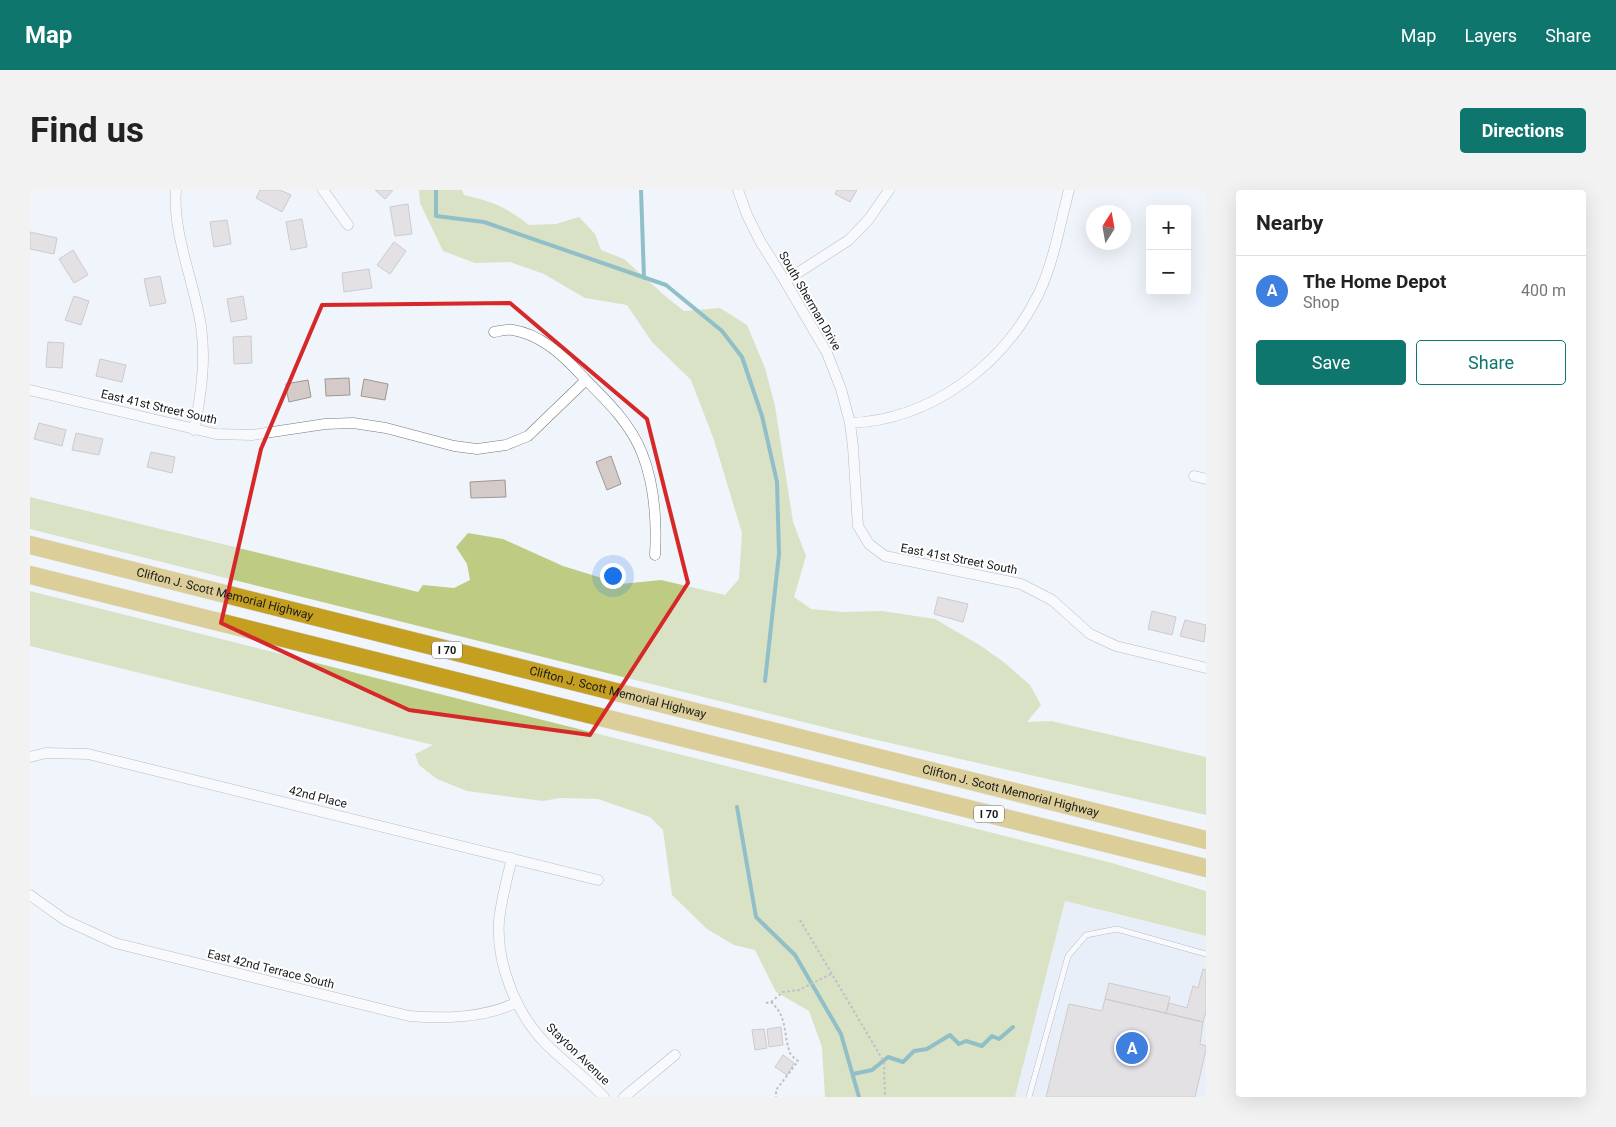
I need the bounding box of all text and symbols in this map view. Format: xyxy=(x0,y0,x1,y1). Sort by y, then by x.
text: Map xyxy=(25,21,72,49)
text: Map xyxy=(1401,25,1436,46)
text: Layers xyxy=(1464,25,1517,46)
text: Share xyxy=(1545,25,1591,46)
button: Directions xyxy=(1460,108,1586,153)
text: Find us xyxy=(30,110,144,151)
north arrow xyxy=(1086,205,1131,250)
map controls xyxy=(1146,205,1191,295)
button: + xyxy=(1146,205,1191,250)
text: Nearby xyxy=(1256,211,1323,235)
street label: South Sherman Drive xyxy=(776,249,844,353)
button: − xyxy=(1146,250,1191,295)
text: The Home Depot xyxy=(1303,270,1446,293)
text: A xyxy=(1267,281,1277,300)
text: 400 m xyxy=(1521,281,1566,300)
text: Shop xyxy=(1303,293,1339,312)
button: Save xyxy=(1256,340,1406,385)
button: Share xyxy=(1416,340,1566,385)
street label: East 41st Street South xyxy=(100,387,218,427)
street label: East 41st Street South xyxy=(899,541,1019,577)
your location xyxy=(600,563,626,589)
street label: Clifton J. Scott Memorial Highway xyxy=(135,565,315,623)
road number: I 70 xyxy=(432,642,462,658)
street label: Clifton J. Scott Memorial Highway xyxy=(528,664,708,721)
street label: Clifton J. Scott Memorial Highway xyxy=(921,762,1101,820)
street label: 42nd Place xyxy=(287,783,349,811)
road number: I 70 xyxy=(974,806,1004,822)
street label: East 42nd Terrace South xyxy=(206,946,336,992)
street label: Stayton Avenue xyxy=(543,1020,613,1088)
pin: A xyxy=(1116,1029,1148,1067)

